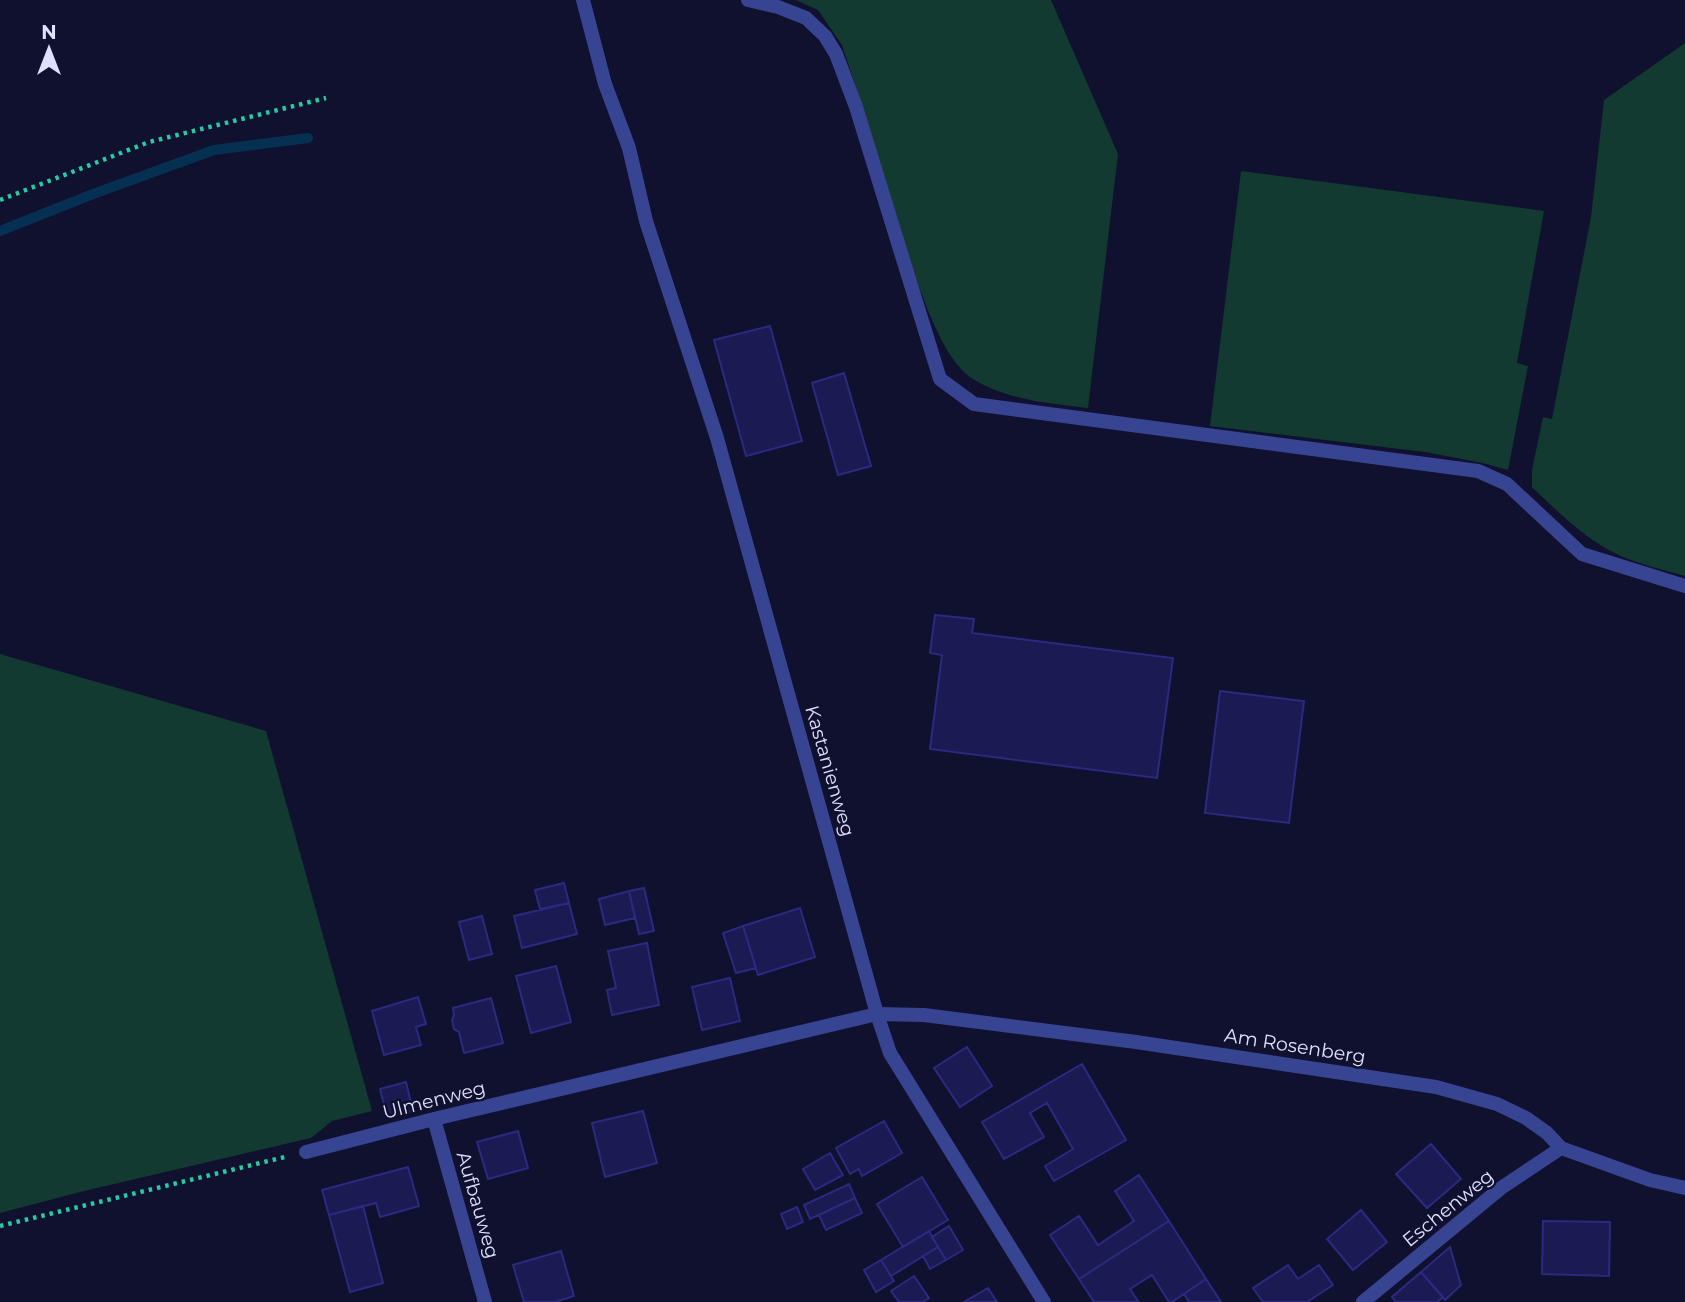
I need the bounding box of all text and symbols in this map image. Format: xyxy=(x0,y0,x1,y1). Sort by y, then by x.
north arrow xyxy=(14,14,84,84)
text: N xyxy=(41,21,57,44)
street label: Kastanienweg xyxy=(800,703,860,839)
street label: Am Rosenberg xyxy=(1223,1023,1367,1069)
street label: Ulmenweg xyxy=(380,1076,488,1124)
street label: Aufbauweg xyxy=(452,1149,504,1261)
street label: Eschenweg xyxy=(1398,1164,1498,1252)

